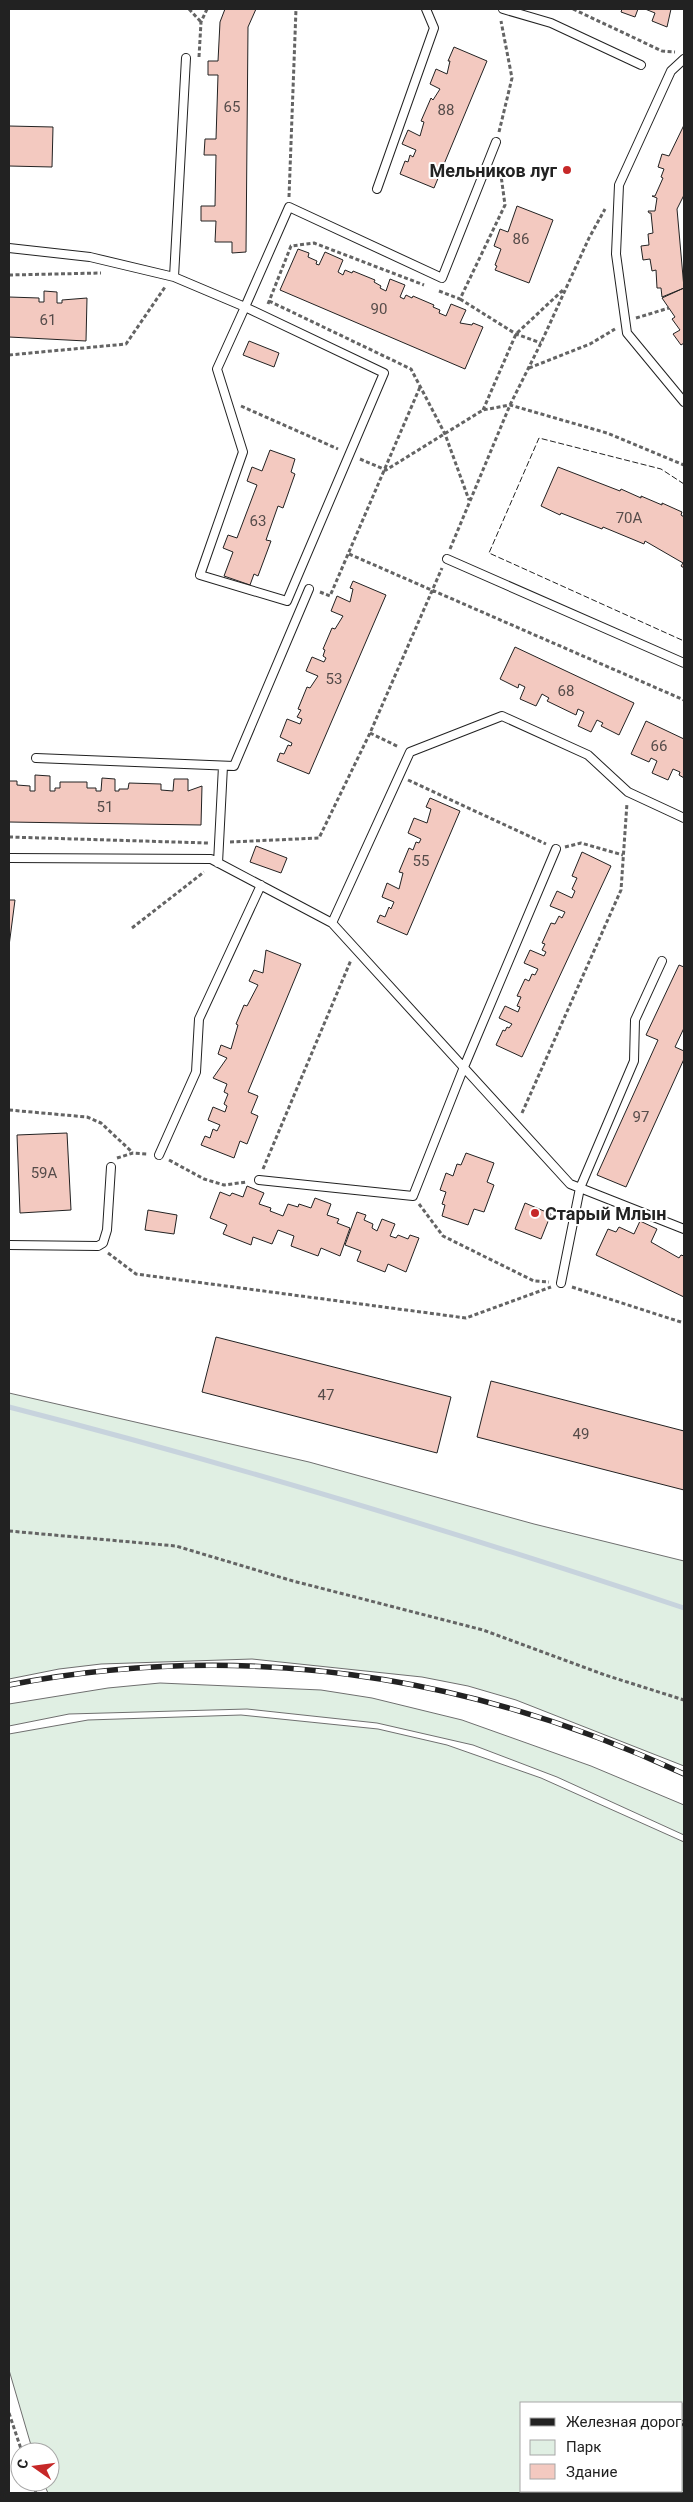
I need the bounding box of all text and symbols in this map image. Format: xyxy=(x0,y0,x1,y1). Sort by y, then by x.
house number: 65 xyxy=(224,98,240,116)
house number: 88 xyxy=(438,101,454,119)
place label: Мельников луг xyxy=(430,160,557,181)
marker: Мельников луг xyxy=(561,164,573,176)
house number: 86 xyxy=(513,230,529,248)
house number: 90 xyxy=(371,300,387,318)
house number: 61 xyxy=(40,311,56,329)
house number: 70А xyxy=(616,509,643,527)
house number: 63 xyxy=(250,512,266,530)
house number: 53 xyxy=(326,670,342,688)
house number: 68 xyxy=(558,682,574,700)
house number: 66 xyxy=(651,737,667,755)
house number: 51 xyxy=(97,798,113,816)
house number: 55 xyxy=(413,852,429,870)
house number: 97 xyxy=(633,1108,649,1126)
house number: 59А xyxy=(31,1164,58,1182)
place label: Старый Млын xyxy=(545,1203,666,1224)
marker: Старый Млын xyxy=(529,1207,541,1219)
house number: 47 xyxy=(318,1386,334,1404)
house number: 49 xyxy=(573,1425,589,1443)
legend xyxy=(520,2402,683,2492)
text: Железная дорога xyxy=(566,2413,689,2431)
text: Парк xyxy=(566,2438,601,2456)
north arrow xyxy=(10,2442,60,2492)
text: С xyxy=(14,2457,31,2470)
text: Здание xyxy=(566,2463,617,2481)

